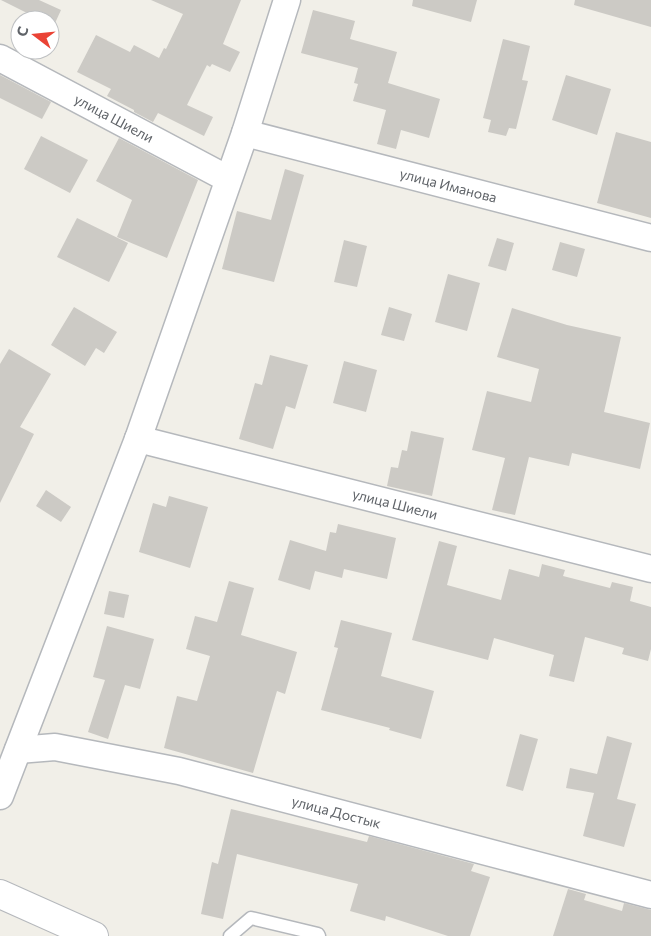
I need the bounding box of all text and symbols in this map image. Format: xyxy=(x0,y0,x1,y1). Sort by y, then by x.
north arrow xyxy=(10,10,60,60)
text: С xyxy=(13,24,32,38)
street label: улица Шиели xyxy=(72,90,157,146)
street label: улица Иманова xyxy=(398,164,499,206)
street label: улица Шиели xyxy=(351,485,439,523)
street label: улица Достык xyxy=(290,792,383,832)

